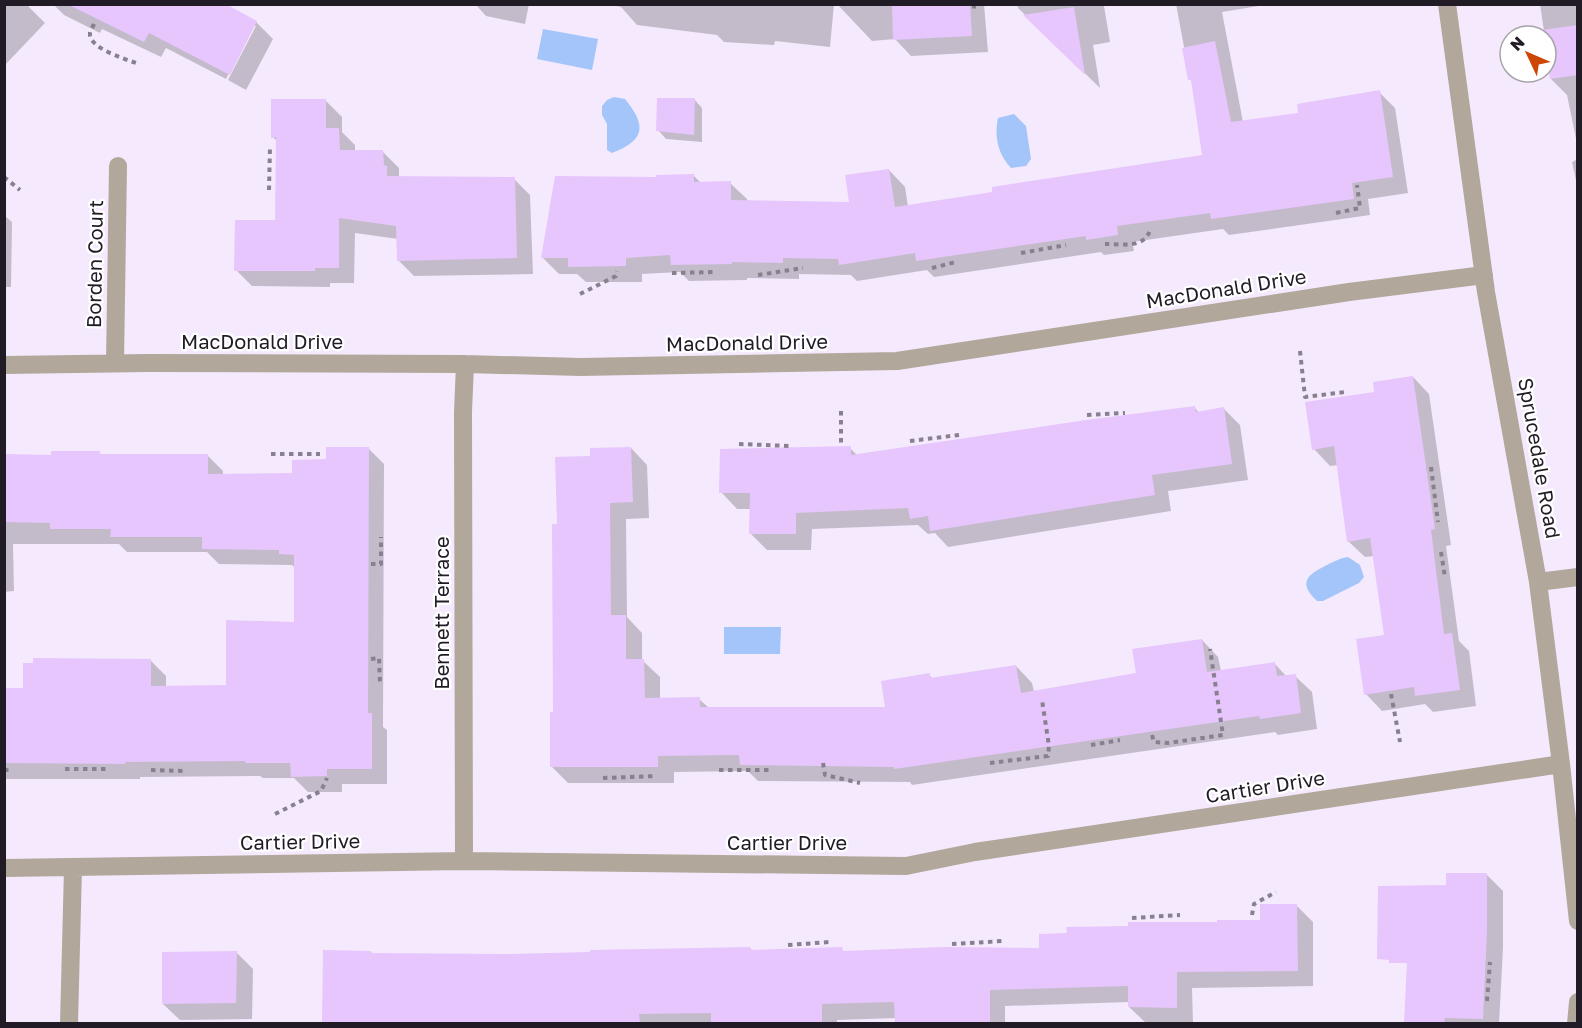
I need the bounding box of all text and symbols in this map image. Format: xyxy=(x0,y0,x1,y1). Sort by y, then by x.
north arrow xyxy=(1498,24,1558,84)
text: N xyxy=(1506,32,1529,55)
street label: Borden Court xyxy=(81,200,107,328)
street label: MacDonald Drive xyxy=(1144,263,1308,313)
street label: MacDonald Drive xyxy=(181,329,343,353)
street label: MacDonald Drive xyxy=(666,329,828,355)
street label: Sprucedale Road xyxy=(1514,376,1566,540)
street label: Bennett Terrace xyxy=(429,536,453,690)
street label: Cartier Drive xyxy=(1204,765,1326,807)
street label: Cartier Drive xyxy=(240,828,360,854)
street label: Cartier Drive xyxy=(727,830,847,854)

